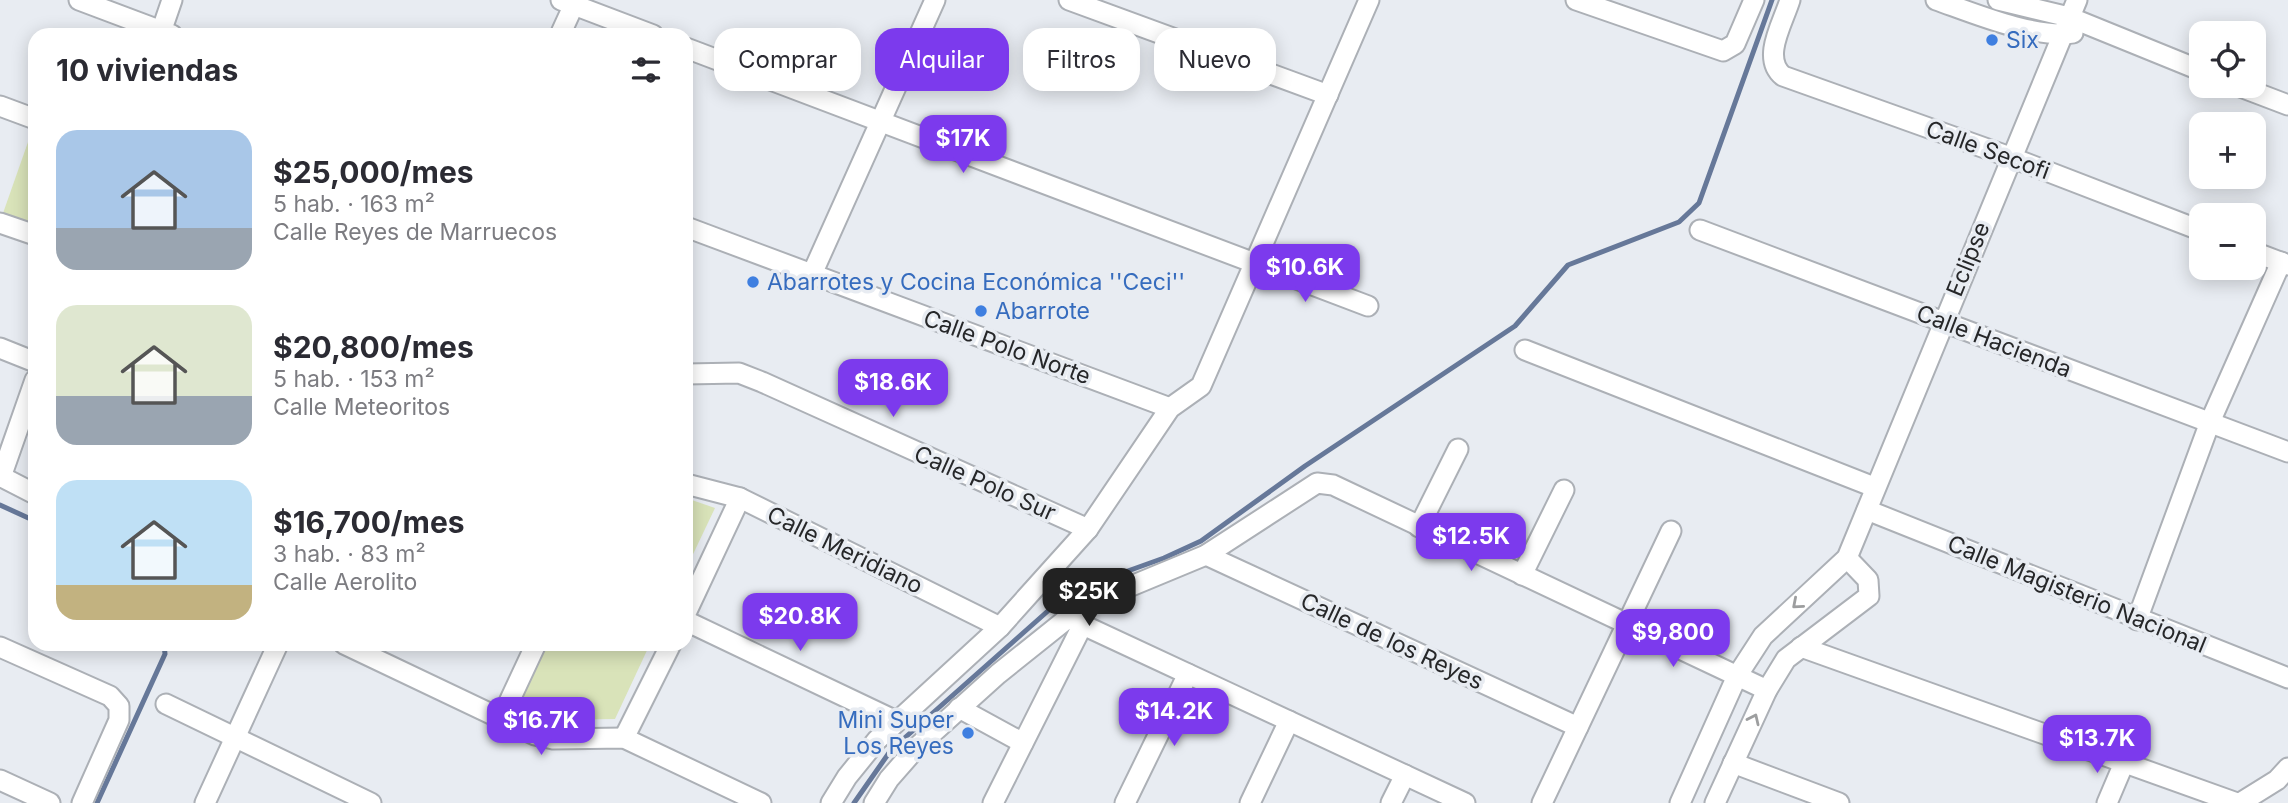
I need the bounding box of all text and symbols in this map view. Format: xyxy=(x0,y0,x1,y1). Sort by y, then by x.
map controls xyxy=(2189,21,2266,280)
button: locate xyxy=(2189,21,2266,98)
place label: Six xyxy=(2006,26,2039,54)
chip: Comprar xyxy=(714,28,861,91)
chip: Alquilar xyxy=(875,28,1009,91)
chip: Filtros xyxy=(1023,28,1140,91)
chip: Nuevo xyxy=(1154,28,1276,91)
marker: Six xyxy=(1984,32,2000,48)
icon: filters xyxy=(627,51,665,89)
text: 10 viviendas xyxy=(56,52,238,88)
button: + xyxy=(2189,112,2266,189)
street label: Calle Secofi xyxy=(1922,115,2054,185)
pin: $17K xyxy=(922,116,1004,175)
text: $17K xyxy=(936,124,990,152)
text: $25,000/mes xyxy=(273,154,474,190)
icon: home xyxy=(112,158,196,242)
text: 5 hab. · 163 m² xyxy=(273,190,435,218)
button: − xyxy=(2189,203,2266,280)
text: Calle Reyes de Marruecos xyxy=(273,218,557,246)
street label: Eclipse xyxy=(1940,218,1996,300)
pin: $10.6K xyxy=(1248,244,1362,304)
text: $10.6K xyxy=(1266,253,1344,281)
place label: Abarrotes y Cocina Económica ''Ceci'' xyxy=(767,268,1185,296)
marker: Abarrotes y Cocina Económica ''Ceci'' xyxy=(745,274,761,290)
place label: Abarrote xyxy=(995,297,1090,325)
street label: Calle Hacienda xyxy=(1913,299,2075,383)
marker: Abarrote xyxy=(973,303,989,319)
street label: Calle Polo Norte xyxy=(920,304,1094,390)
text: $20,800/mes xyxy=(273,329,474,365)
icon: home xyxy=(112,333,196,417)
pin: $18.6K xyxy=(836,360,950,419)
text: 5 hab. · 153 m² xyxy=(273,365,435,393)
text: $18.6K xyxy=(854,368,932,396)
text: Calle Meteoritos xyxy=(273,393,450,421)
street label: Calle Polo Sur xyxy=(910,439,1060,527)
street label: Calle Meridiano xyxy=(763,500,927,600)
text: $16,700/mes xyxy=(273,504,465,540)
icon: home xyxy=(112,508,196,592)
pin: $12.5K xyxy=(1414,514,1528,573)
text: $12.5K xyxy=(1432,522,1510,550)
street label: Calle Magisterio Nacional xyxy=(1944,529,2210,659)
text: 3 hab. · 83 m² xyxy=(273,540,426,568)
text: Calle Aerolito xyxy=(273,568,417,596)
pin: $25K xyxy=(1048,568,1130,628)
text: $25K xyxy=(1059,577,1119,605)
street label: Calle de los Reyes xyxy=(1296,586,1488,696)
pin: $20.8K xyxy=(743,594,857,653)
one-way arrow xyxy=(1792,596,1805,608)
text: $20.8K xyxy=(759,602,841,630)
pin: $9,800 xyxy=(1616,610,1730,669)
text: $9,800 xyxy=(1632,618,1714,646)
pin: $14.2K xyxy=(1117,688,1231,748)
text: $14.2K xyxy=(1135,697,1213,725)
pin: $16.7K xyxy=(484,698,598,757)
text: $16.7K xyxy=(503,706,579,734)
place label: Mini Super Los Reyes xyxy=(838,706,954,760)
one-way arrow xyxy=(1746,714,1760,726)
pin: $13.7K xyxy=(2040,716,2154,775)
text: $13.7K xyxy=(2059,724,2135,752)
marker: Mini Super Los Reyes xyxy=(960,725,976,741)

